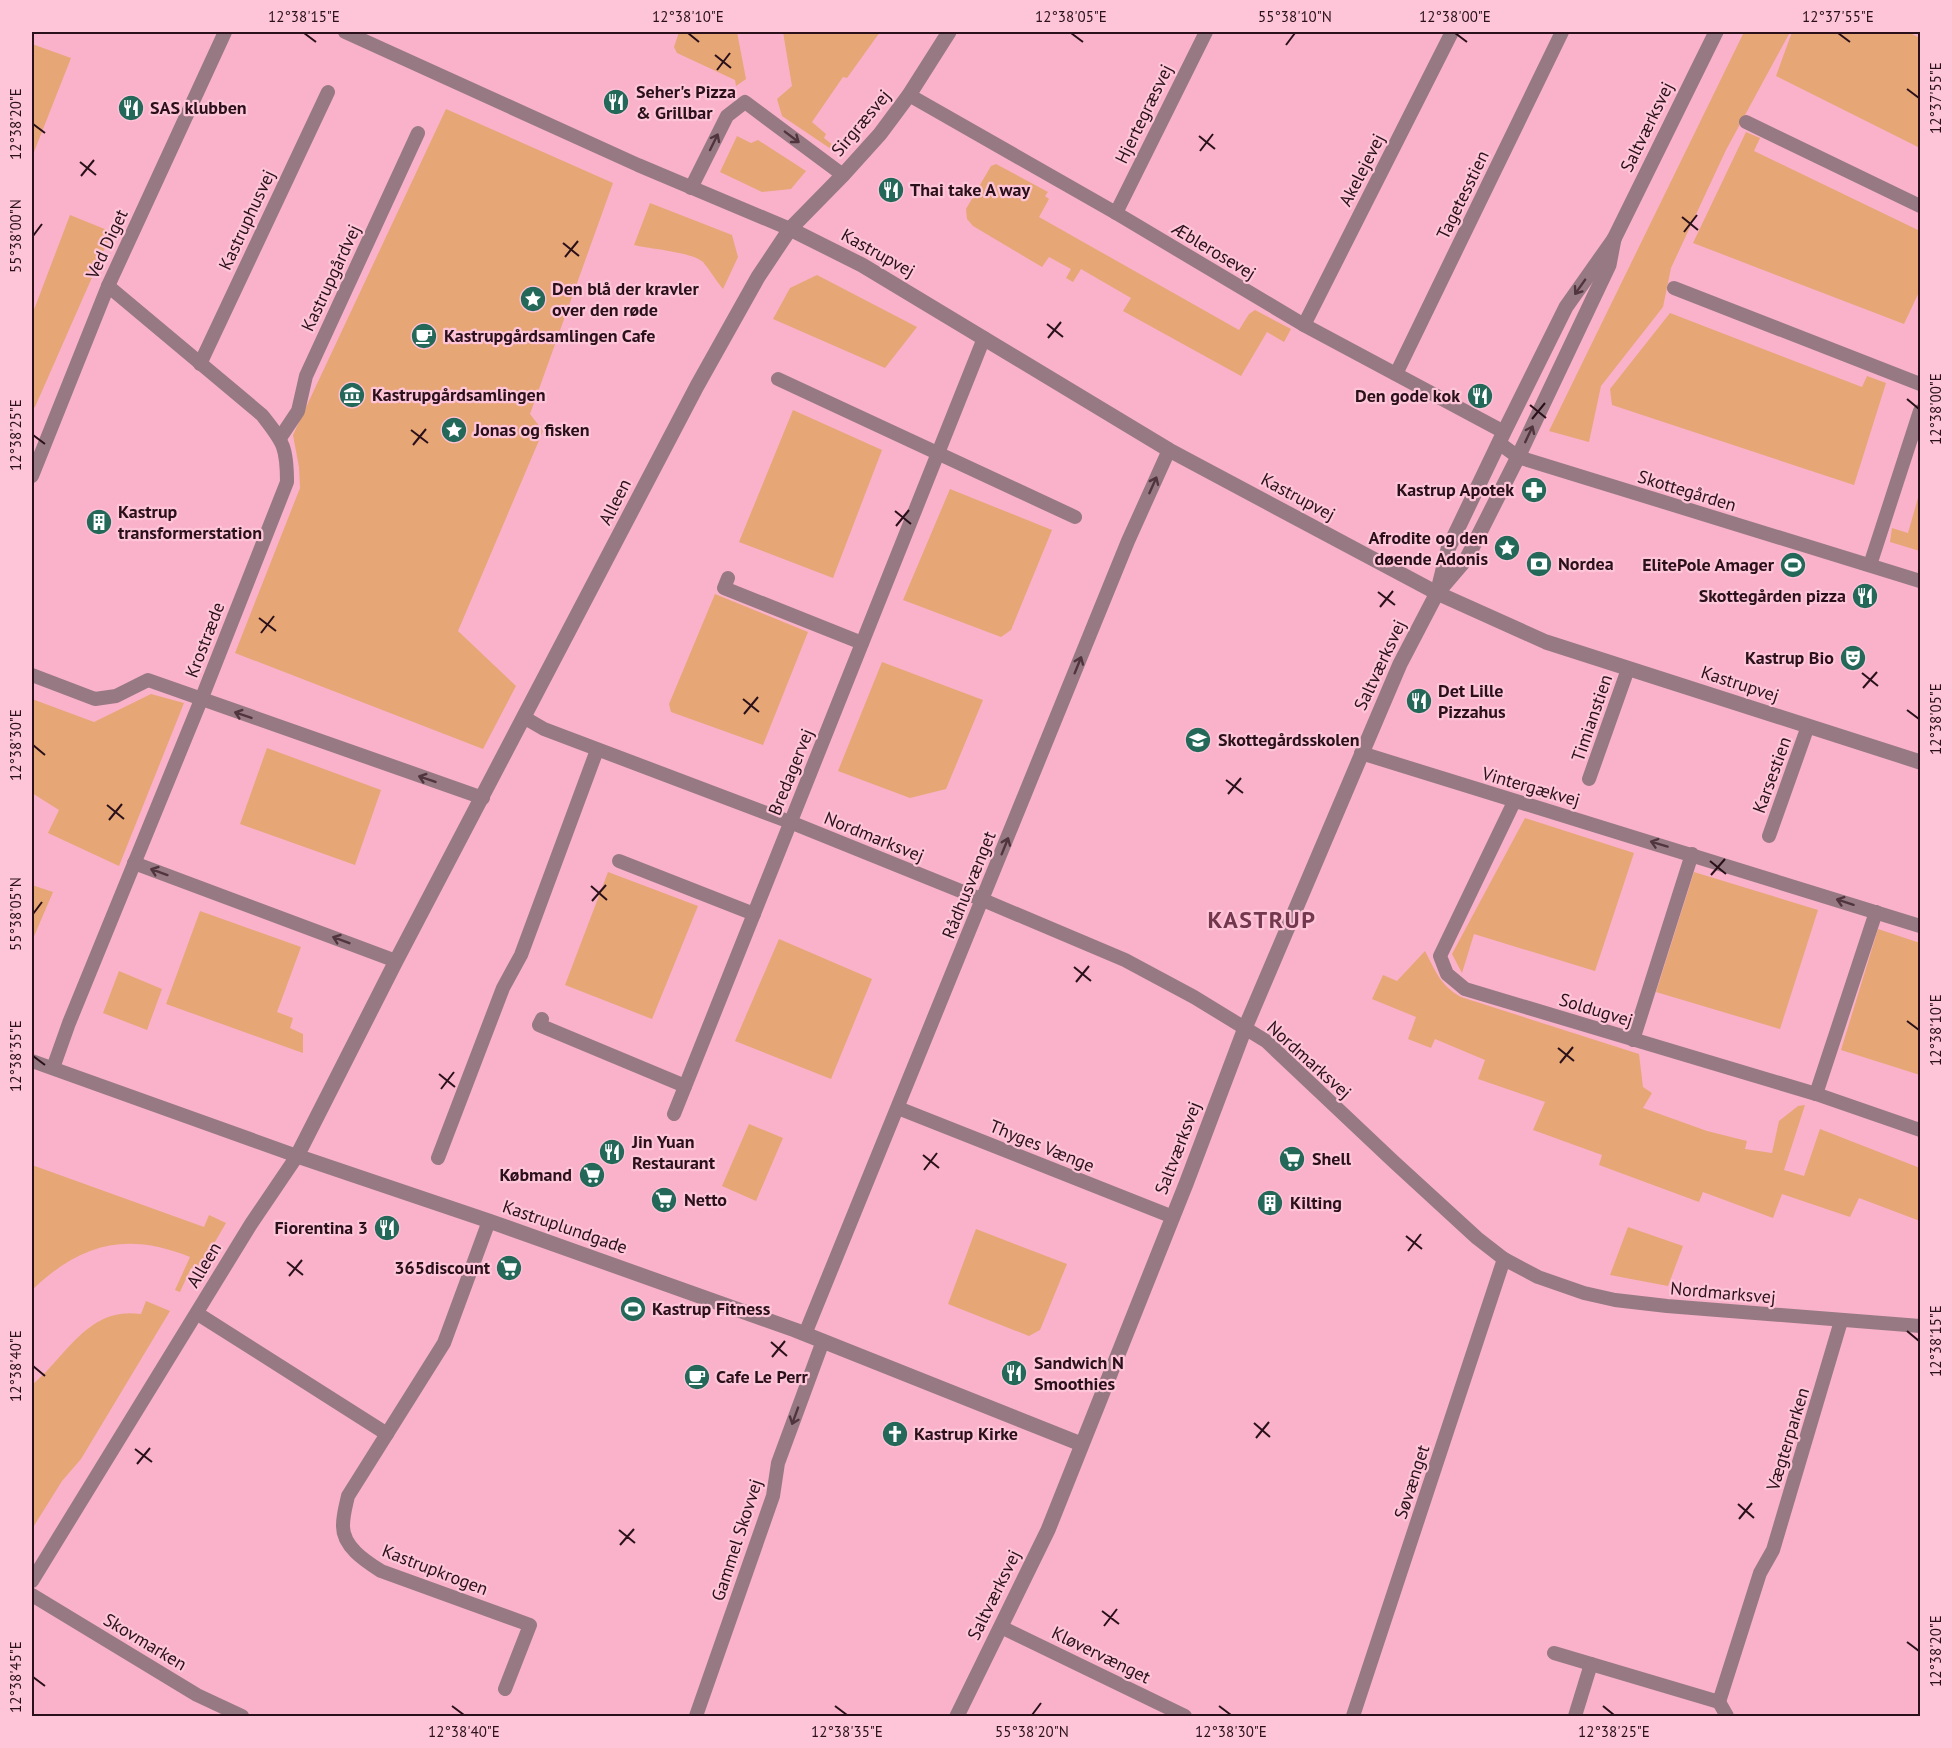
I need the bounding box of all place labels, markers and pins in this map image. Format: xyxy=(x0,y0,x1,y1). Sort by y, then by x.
place label: Seher's Pizza & Grillbar xyxy=(636,80,736,124)
restaurant icon: Seher's Pizza & Grillbar xyxy=(601,87,631,117)
restaurant icon: SAS klubben xyxy=(116,93,146,123)
place label: SAS klubben xyxy=(150,96,247,119)
restaurant icon: Thai take A way xyxy=(876,175,906,205)
place label: Thai take A way xyxy=(910,178,1030,201)
place label: Den blå der kravler over den røde xyxy=(552,277,699,321)
place icon: Den blå der kravler over den røde xyxy=(518,284,548,314)
cafe icon: Kastrupgårdsamlingen Cafe xyxy=(409,321,439,351)
place label: Kastrupgårdsamlingen Cafe xyxy=(444,324,655,347)
museum icon: Kastrupgårdsamlingen xyxy=(337,380,367,410)
restaurant icon: Den gode kok xyxy=(1465,381,1495,411)
place label: Kastrupgårdsamlingen xyxy=(372,383,545,406)
place label: Den gode kok xyxy=(1355,384,1460,407)
place icon: Jonas og fisken xyxy=(439,415,469,445)
place label: Jonas og fisken xyxy=(473,418,590,441)
pharmacy icon: Kastrup Apotek xyxy=(1519,475,1549,505)
place label: Kastrup Apotek xyxy=(1396,478,1514,501)
place label: Kastrup transformerstation xyxy=(118,500,262,544)
building icon: Kastrup transformerstation xyxy=(84,507,114,537)
place label: Afrodite og den døende Adonis xyxy=(1368,526,1488,570)
place icon: Afrodite og den døende Adonis xyxy=(1492,533,1522,563)
bank icon: Nordea xyxy=(1524,549,1554,579)
sports icon: ElitePole Amager xyxy=(1778,550,1808,580)
place label: Nordea xyxy=(1558,552,1614,575)
place label: ElitePole Amager xyxy=(1642,553,1775,576)
restaurant icon: Skottegården pizza xyxy=(1850,581,1880,611)
place label: Skottegården pizza xyxy=(1699,584,1846,607)
theatre icon: Kastrup Bio xyxy=(1838,643,1868,673)
place label: Kastrup Bio xyxy=(1745,646,1834,669)
place label: Det Lille Pizzahus xyxy=(1438,679,1506,723)
restaurant icon: Det Lille Pizzahus xyxy=(1404,686,1434,716)
school or university icon: Skottegårdsskolen xyxy=(1183,725,1213,755)
place label: Skottegårdsskolen xyxy=(1218,728,1360,751)
place label: Jin Yuan Restaurant xyxy=(631,1130,716,1174)
restaurant icon: Jin Yuan Restaurant xyxy=(597,1137,627,1167)
supermarket icon: Shell xyxy=(1277,1144,1307,1174)
place label: Shell xyxy=(1312,1147,1352,1170)
supermarket icon: Købmand xyxy=(577,1160,607,1190)
place label: Købmand xyxy=(499,1163,572,1186)
supermarket icon: Netto xyxy=(649,1185,679,1215)
place label: Netto xyxy=(684,1188,727,1211)
building icon: Kilting xyxy=(1255,1188,1285,1218)
place label: Kilting xyxy=(1290,1191,1342,1214)
restaurant icon: Fiorentina 3 xyxy=(372,1213,402,1243)
place label: Fiorentina 3 xyxy=(274,1216,368,1239)
supermarket icon: 365discount xyxy=(494,1253,524,1283)
place label: 365discount xyxy=(394,1256,491,1279)
sports icon: Kastrup Fitness xyxy=(618,1294,648,1324)
place label: Kastrup Fitness xyxy=(652,1297,771,1320)
place label: Sandwich N Smoothies xyxy=(1034,1351,1124,1395)
restaurant icon: Sandwich N Smoothies xyxy=(999,1358,1029,1388)
cafe icon: Cafe Le Perr xyxy=(682,1362,712,1392)
place label: Cafe Le Perr xyxy=(716,1365,809,1388)
church icon: Kastrup Kirke xyxy=(880,1419,910,1449)
place label: Kastrup Kirke xyxy=(914,1422,1018,1445)

